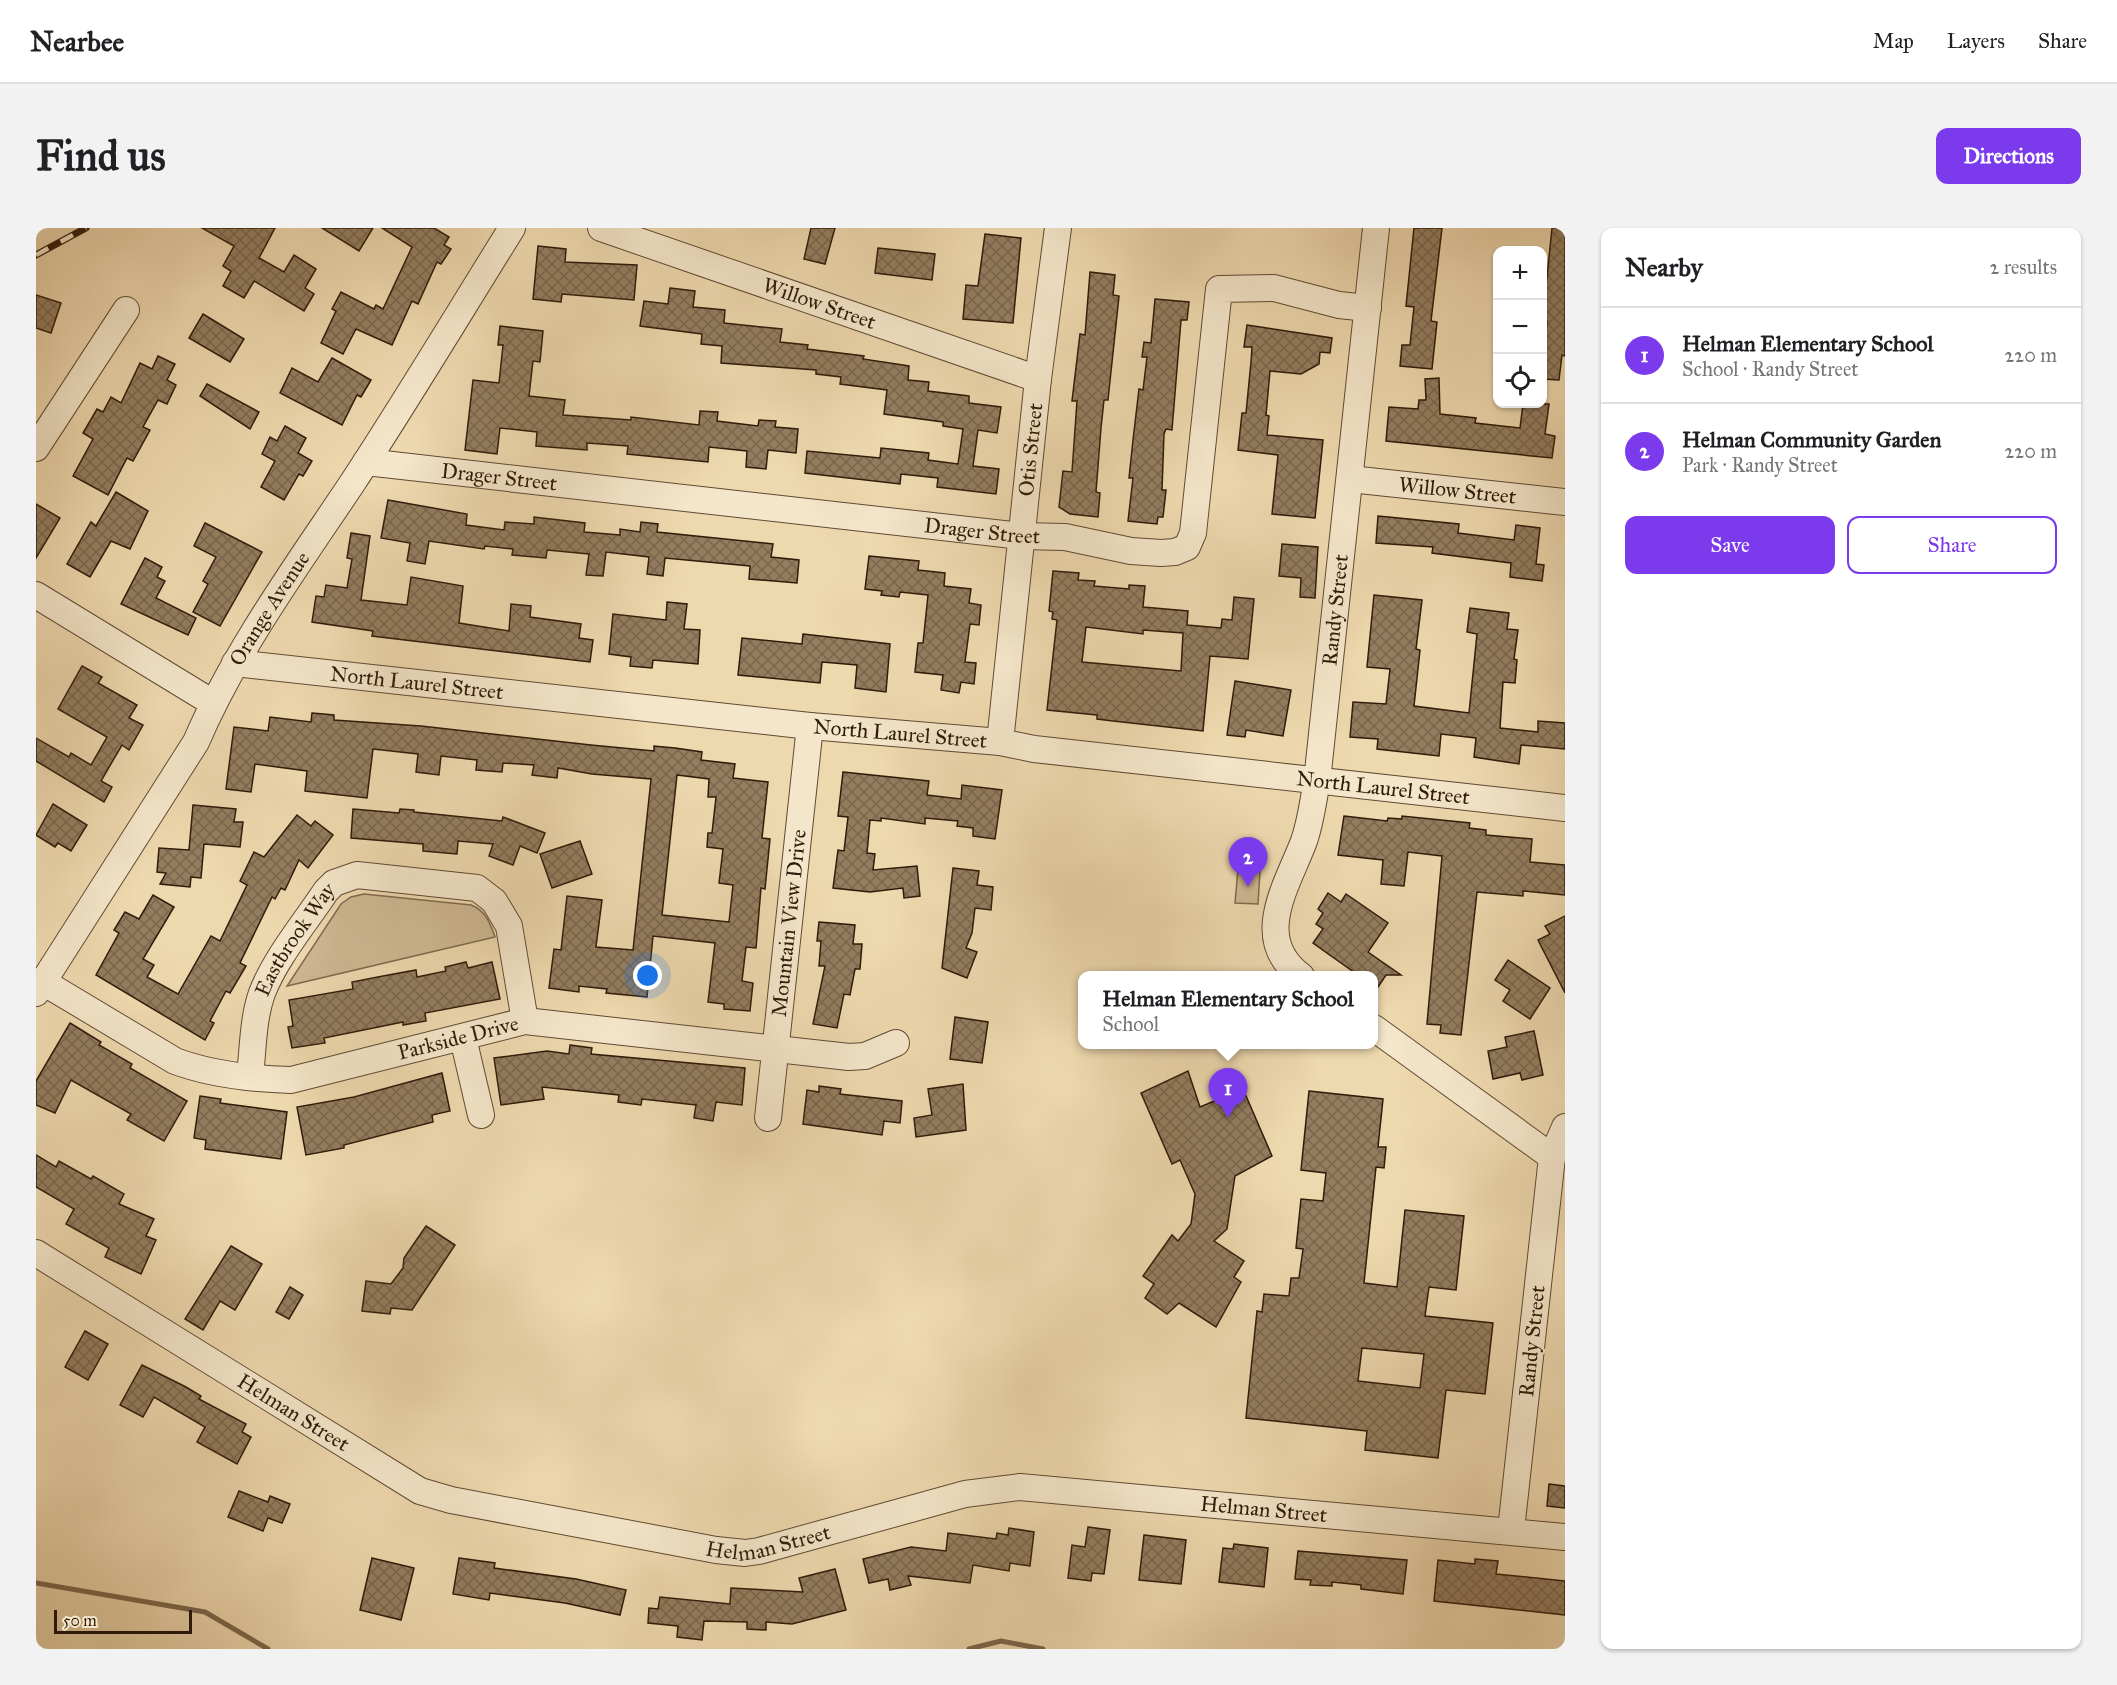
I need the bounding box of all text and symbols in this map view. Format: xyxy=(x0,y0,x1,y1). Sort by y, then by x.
text: Nearbee xyxy=(30,24,124,59)
text: Map xyxy=(1873,28,1914,54)
text: Layers xyxy=(1947,28,2005,54)
text: Share xyxy=(2038,28,2087,54)
button: Directions xyxy=(1936,128,2081,184)
text: Find us xyxy=(36,130,166,182)
map controls xyxy=(1493,246,1547,408)
button: + xyxy=(1493,246,1547,300)
text: Nearby xyxy=(1625,251,1703,283)
text: 2 results xyxy=(1989,255,2057,279)
street label: Willow Street xyxy=(759,272,880,335)
button: − xyxy=(1493,300,1547,354)
text: Helman Elementary School xyxy=(1682,330,1933,357)
text: 1 xyxy=(1641,343,1648,367)
text: 220 m xyxy=(2005,343,2057,367)
button: locate xyxy=(1493,354,1547,408)
text: School · Randy Street xyxy=(1682,357,1858,381)
street label: Otis Street xyxy=(1013,401,1048,498)
text: Helman Community Garden xyxy=(1682,426,1941,453)
text: 2 xyxy=(1640,439,1649,463)
text: 220 m xyxy=(2005,439,2057,463)
text: Park · Randy Street xyxy=(1682,453,1838,477)
street label: Drager Street xyxy=(440,458,559,497)
street label: Willow Street xyxy=(1397,471,1518,510)
street label: Drager Street xyxy=(923,512,1041,549)
button: Save xyxy=(1625,516,1835,574)
button: Share xyxy=(1847,516,2057,574)
street label: Orange Avenue xyxy=(224,546,315,671)
street label: Randy Street xyxy=(1316,552,1354,667)
street label: North Laurel Street xyxy=(329,661,505,705)
street label: North Laurel Street xyxy=(812,713,989,754)
street label: North Laurel Street xyxy=(1295,765,1472,810)
street label: Mountain View Drive xyxy=(766,828,812,1018)
pin: 2 xyxy=(1228,838,1268,887)
street label: Eastbrook Way xyxy=(249,876,341,1000)
your location xyxy=(633,961,662,990)
popup xyxy=(1078,971,1378,1049)
text: Helman Elementary School xyxy=(1102,985,1354,1012)
street label: Parkside Drive xyxy=(395,1010,521,1066)
text: School xyxy=(1102,1012,1159,1036)
pin: 1 xyxy=(1208,1068,1248,1118)
street label: Randy Street xyxy=(1513,1283,1551,1398)
street label: Helman Street xyxy=(233,1368,355,1457)
street label: Helman Street xyxy=(1199,1491,1329,1528)
street label: Helman Street xyxy=(704,1519,834,1567)
scale bar xyxy=(54,1607,192,1634)
text: 50 m xyxy=(63,1611,97,1630)

